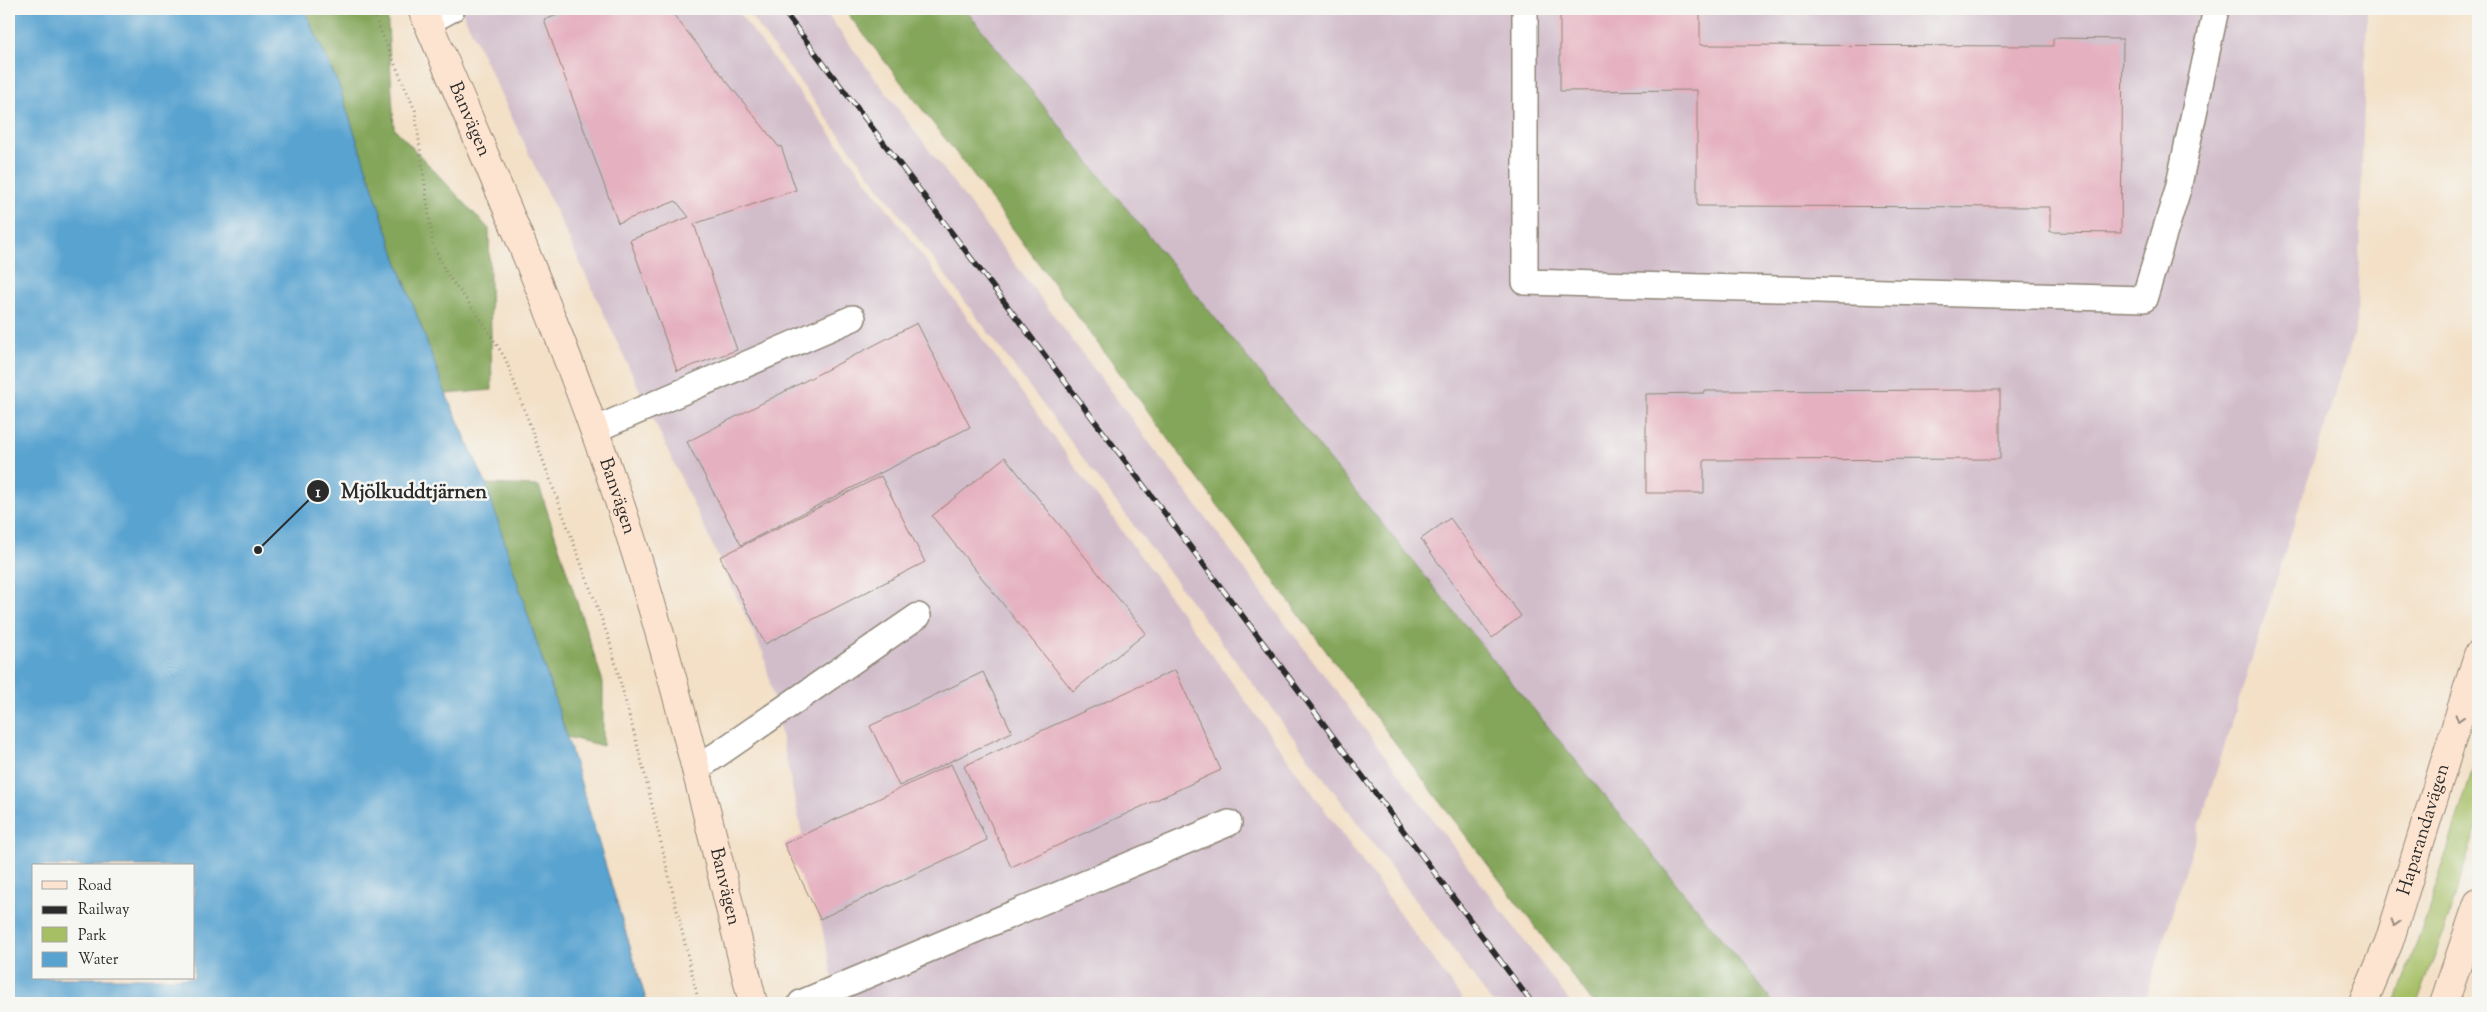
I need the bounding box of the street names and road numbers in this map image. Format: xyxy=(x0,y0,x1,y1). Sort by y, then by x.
street label: Banvägen xyxy=(441,78,497,161)
street label: Banvägen xyxy=(592,454,643,538)
street label: Haparandavägen xyxy=(2391,760,2457,899)
street label: Banvägen xyxy=(702,845,747,928)

